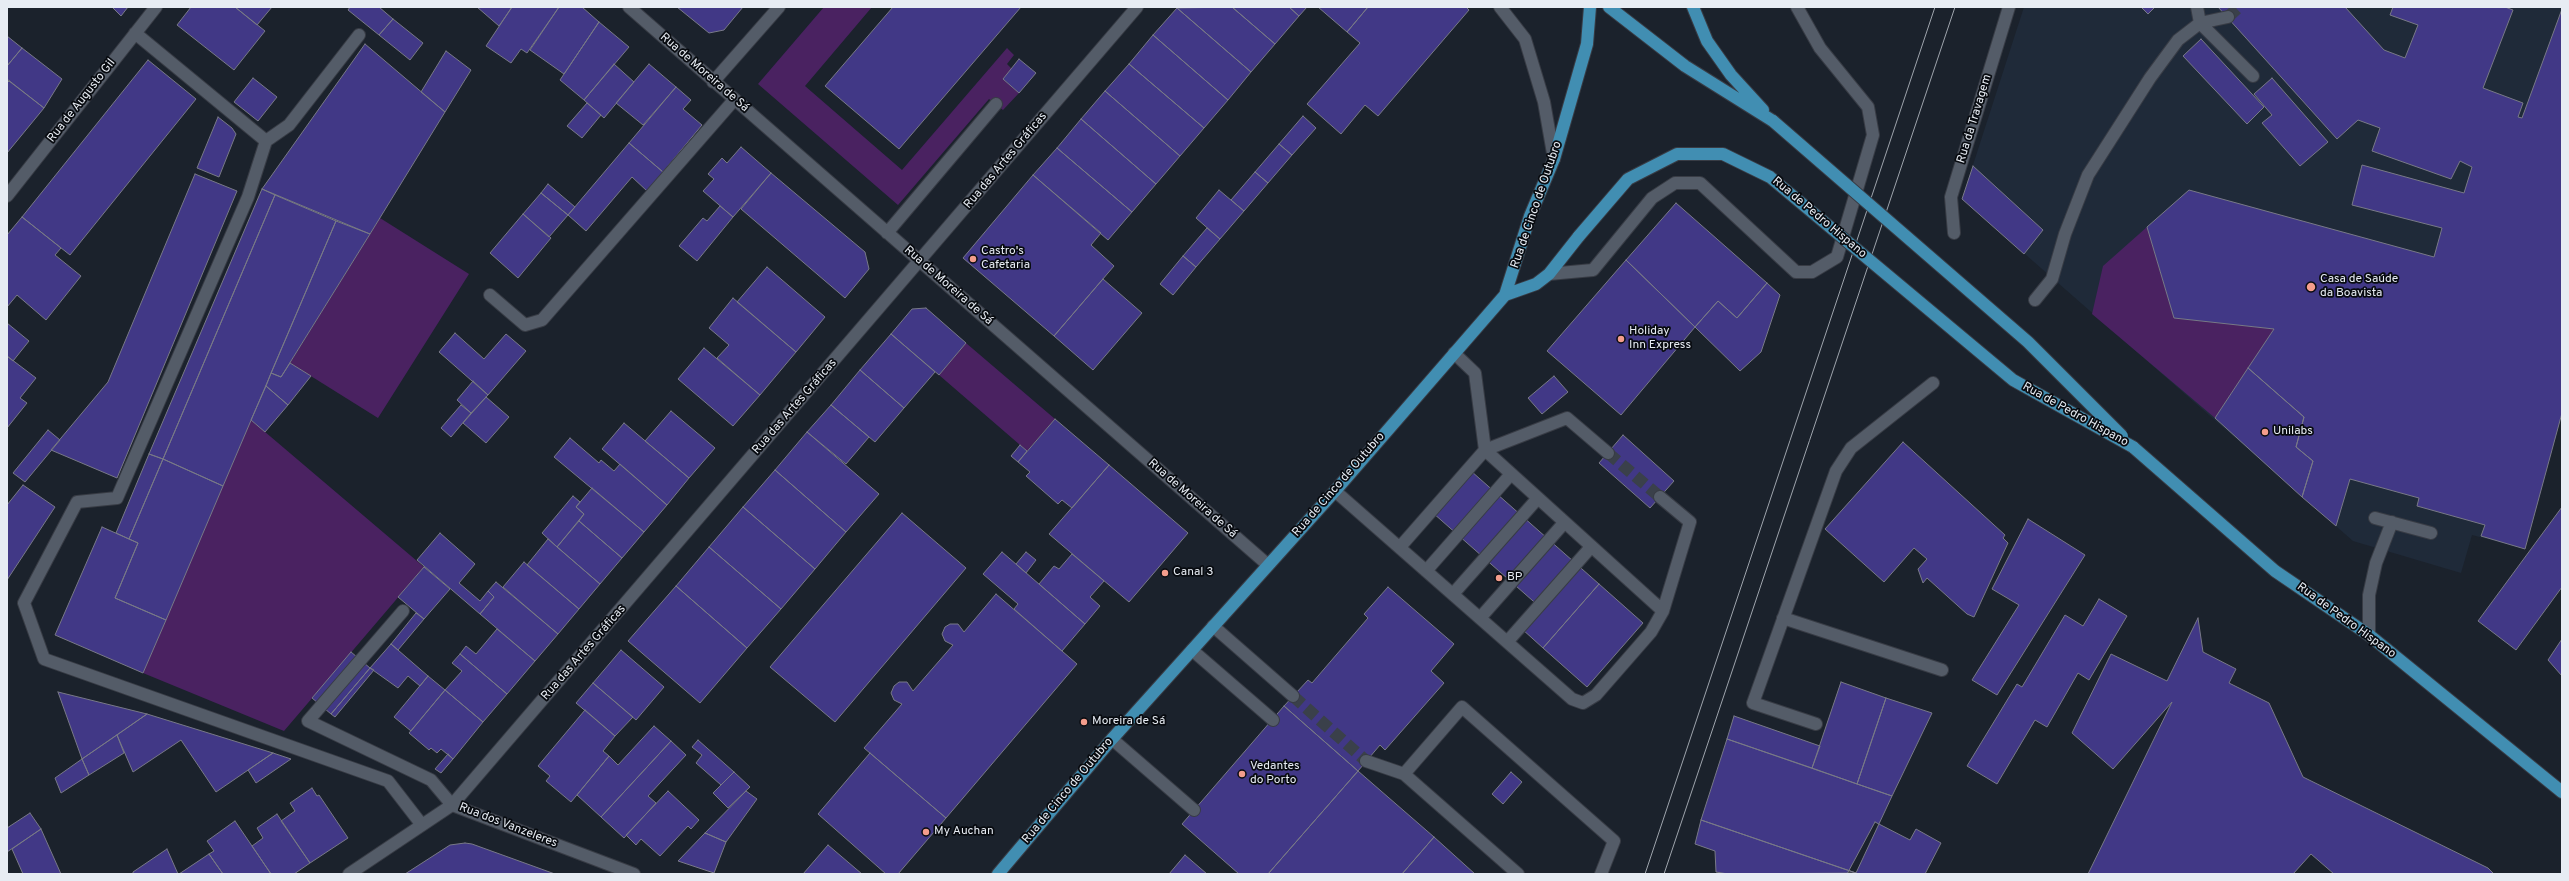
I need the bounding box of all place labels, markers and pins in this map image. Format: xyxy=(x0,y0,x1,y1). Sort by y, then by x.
place label: Castro's Cafetaria xyxy=(981,245,1030,273)
marker: Castro's Cafetaria xyxy=(968,254,978,264)
place label: Casa de Saúde da Boavista xyxy=(2320,273,2398,301)
marker: Casa de Saúde da Boavista xyxy=(2305,281,2317,293)
place label: Holiday Inn Express xyxy=(1629,325,1691,353)
marker: Holiday Inn Express xyxy=(1616,334,1626,344)
place label: Unilabs xyxy=(2273,425,2313,439)
marker: Unilabs xyxy=(2260,427,2270,437)
place label: Canal 3 xyxy=(1173,566,1214,580)
marker: Canal 3 xyxy=(1160,568,1170,578)
place label: BP xyxy=(1507,571,1522,585)
marker: BP xyxy=(1494,573,1504,583)
place label: Moreira de Sá xyxy=(1092,715,1165,729)
marker: Moreira de Sá xyxy=(1079,717,1089,727)
place label: Vedantes do Porto xyxy=(1250,760,1300,788)
marker: Vedantes do Porto xyxy=(1237,769,1247,779)
place label: My Auchan xyxy=(934,825,994,839)
marker: My Auchan xyxy=(921,827,931,837)

